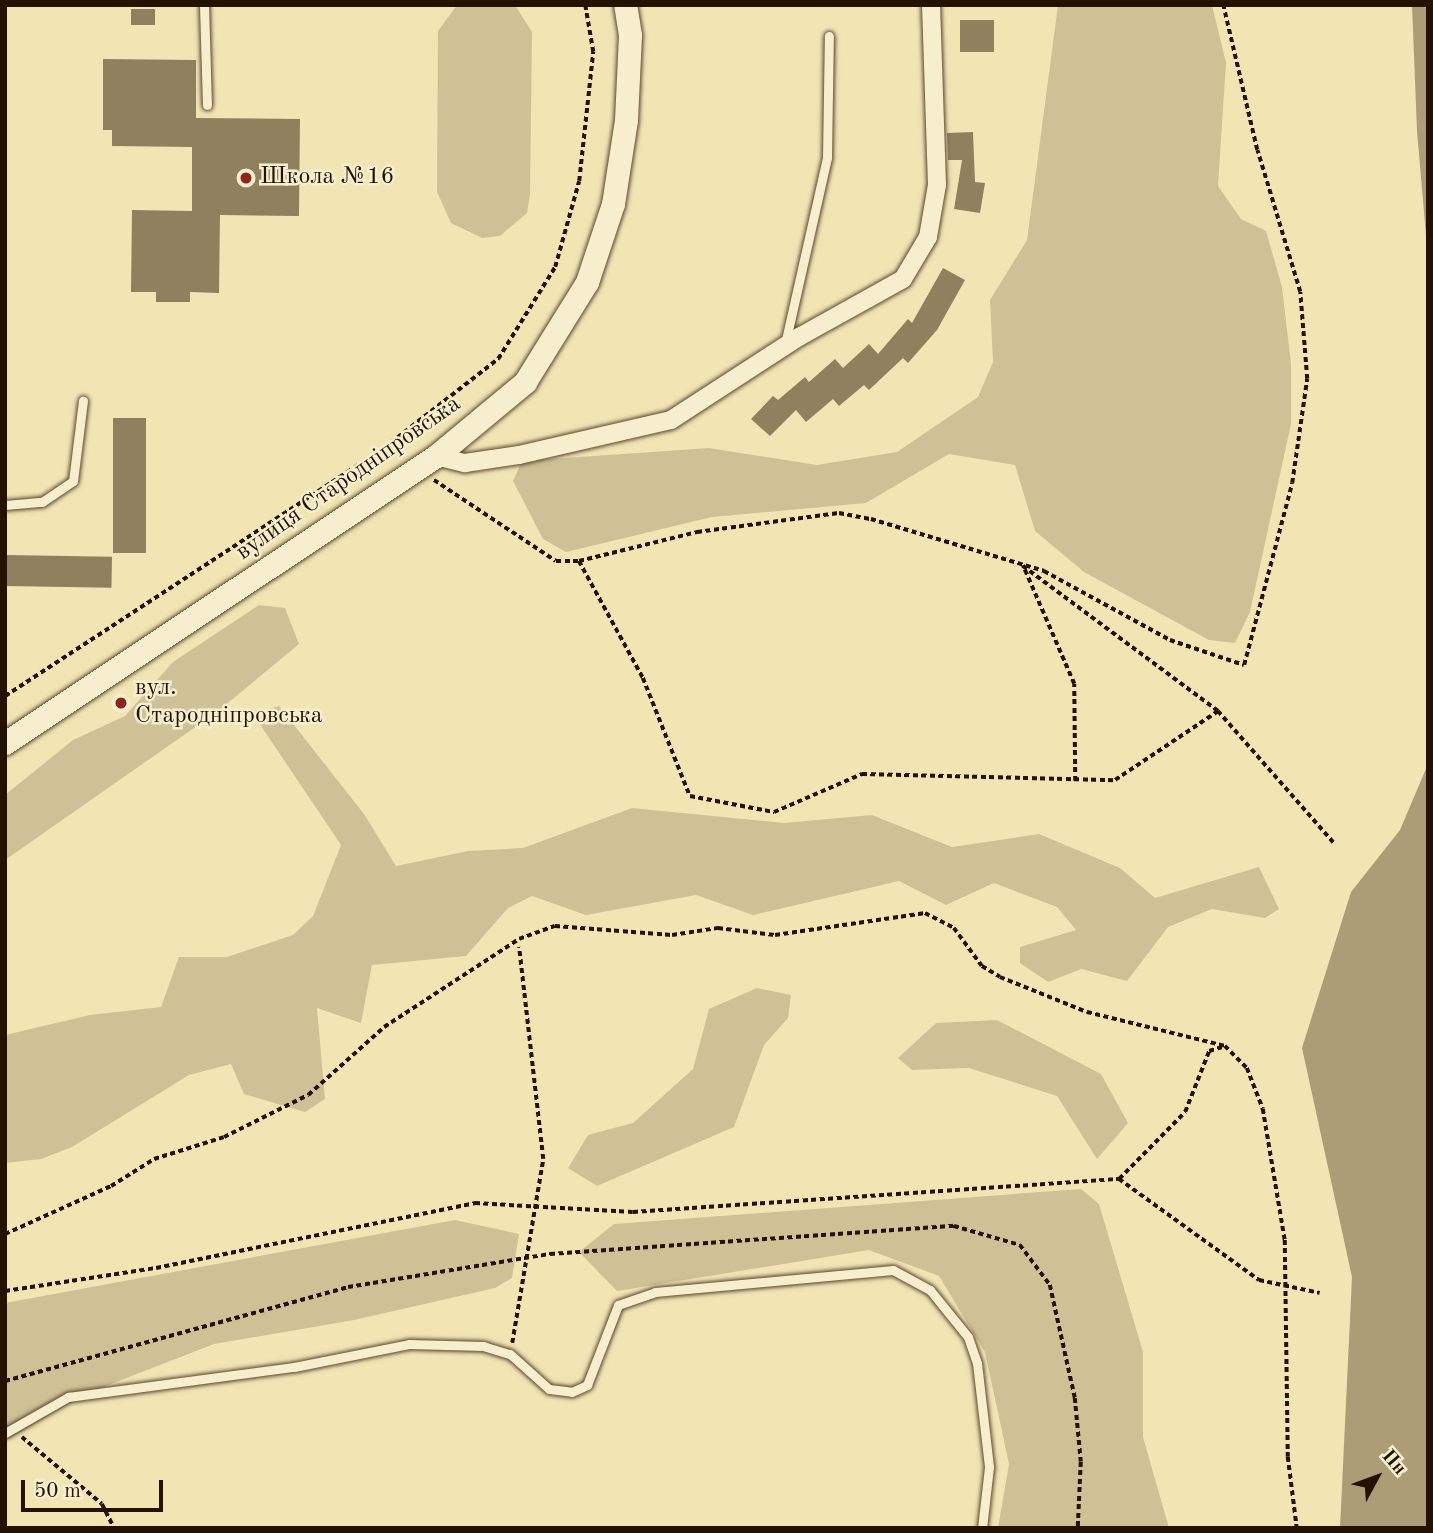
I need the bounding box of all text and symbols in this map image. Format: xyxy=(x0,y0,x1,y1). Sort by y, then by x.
place label: Школа №16 xyxy=(260,164,395,192)
marker: Школа №16 xyxy=(238,170,254,186)
street label: вулиця Стародніпровська xyxy=(231,390,467,568)
place label: вул. Стародніпровська xyxy=(135,675,323,731)
marker: вул. Стародніпровська xyxy=(113,695,129,711)
north arrow xyxy=(1342,1442,1412,1512)
text: Пн xyxy=(1377,1447,1409,1479)
scale bar xyxy=(24,1466,166,1510)
text: 50 m xyxy=(34,1481,81,1502)

